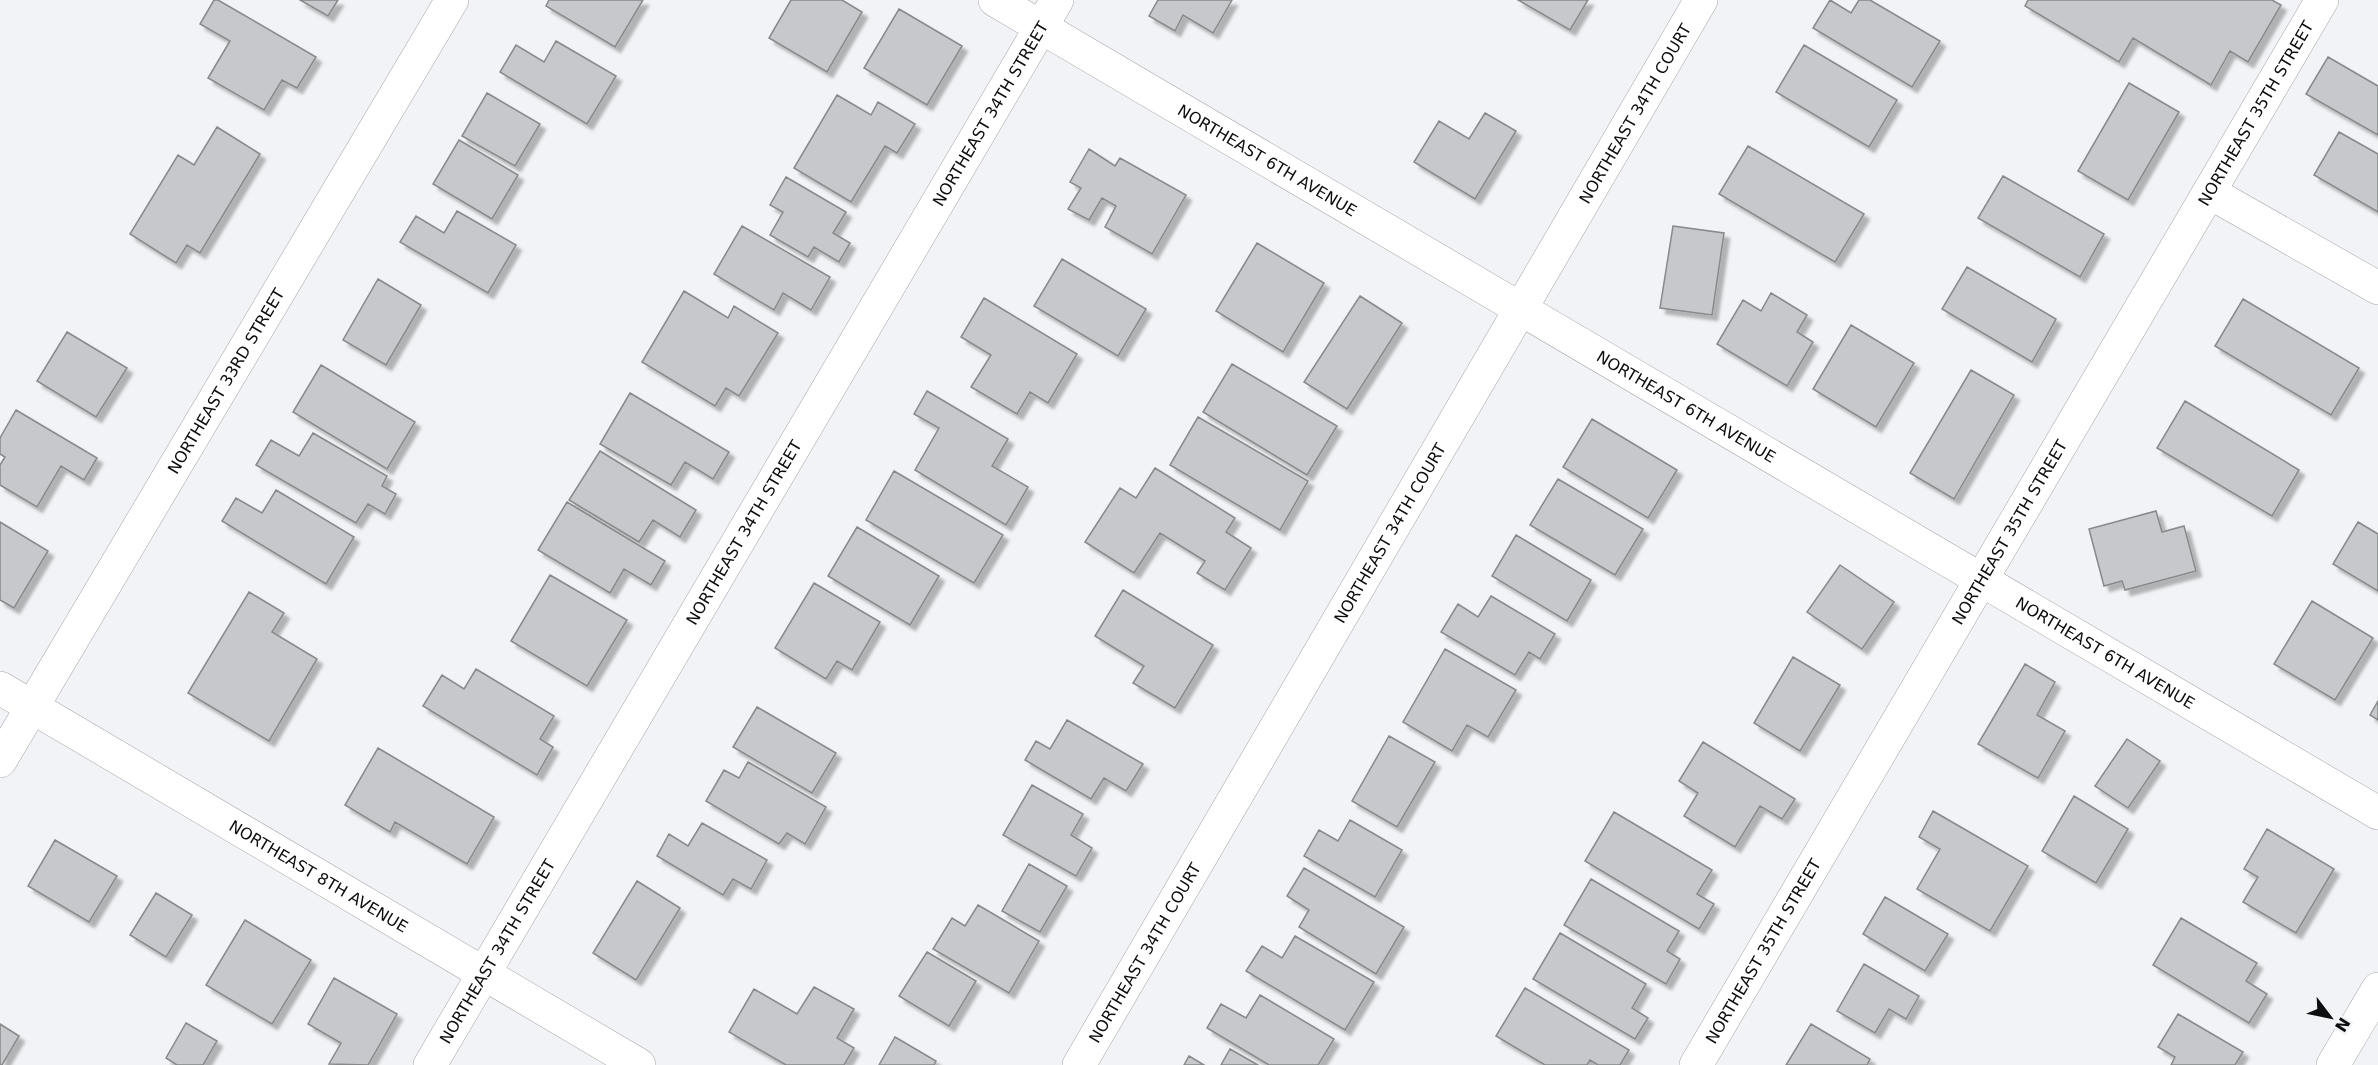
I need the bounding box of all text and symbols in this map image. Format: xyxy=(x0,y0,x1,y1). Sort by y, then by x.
street label: NORTHEAST 35TH STREET xyxy=(2194,17,2317,209)
street label: NORTHEAST 34TH STREET xyxy=(928,18,1052,209)
street label: NORTHEAST 34TH COURT xyxy=(1575,20,1695,207)
street label: NORTHEAST 6TH AVENUE xyxy=(1175,100,1360,220)
street label: NORTHEAST 33RD STREET xyxy=(163,285,288,477)
street label: NORTHEAST 6TH AVENUE xyxy=(1594,346,1779,466)
street label: NORTHEAST 35TH STREET xyxy=(1948,436,2071,628)
street label: NORTHEAST 34TH STREET xyxy=(682,437,805,628)
street label: NORTHEAST 34TH COURT xyxy=(1330,440,1450,626)
street label: NORTHEAST 6TH AVENUE xyxy=(2012,593,2198,713)
street label: NORTHEAST 8TH AVENUE xyxy=(226,816,411,936)
street label: NORTHEAST 34TH STREET xyxy=(435,855,559,1047)
street label: NORTHEAST 35TH STREET xyxy=(1701,855,1825,1047)
street label: NORTHEAST 34TH COURT xyxy=(1085,859,1205,1046)
north arrow xyxy=(2300,987,2360,1047)
text: N xyxy=(2331,1014,2354,1035)

